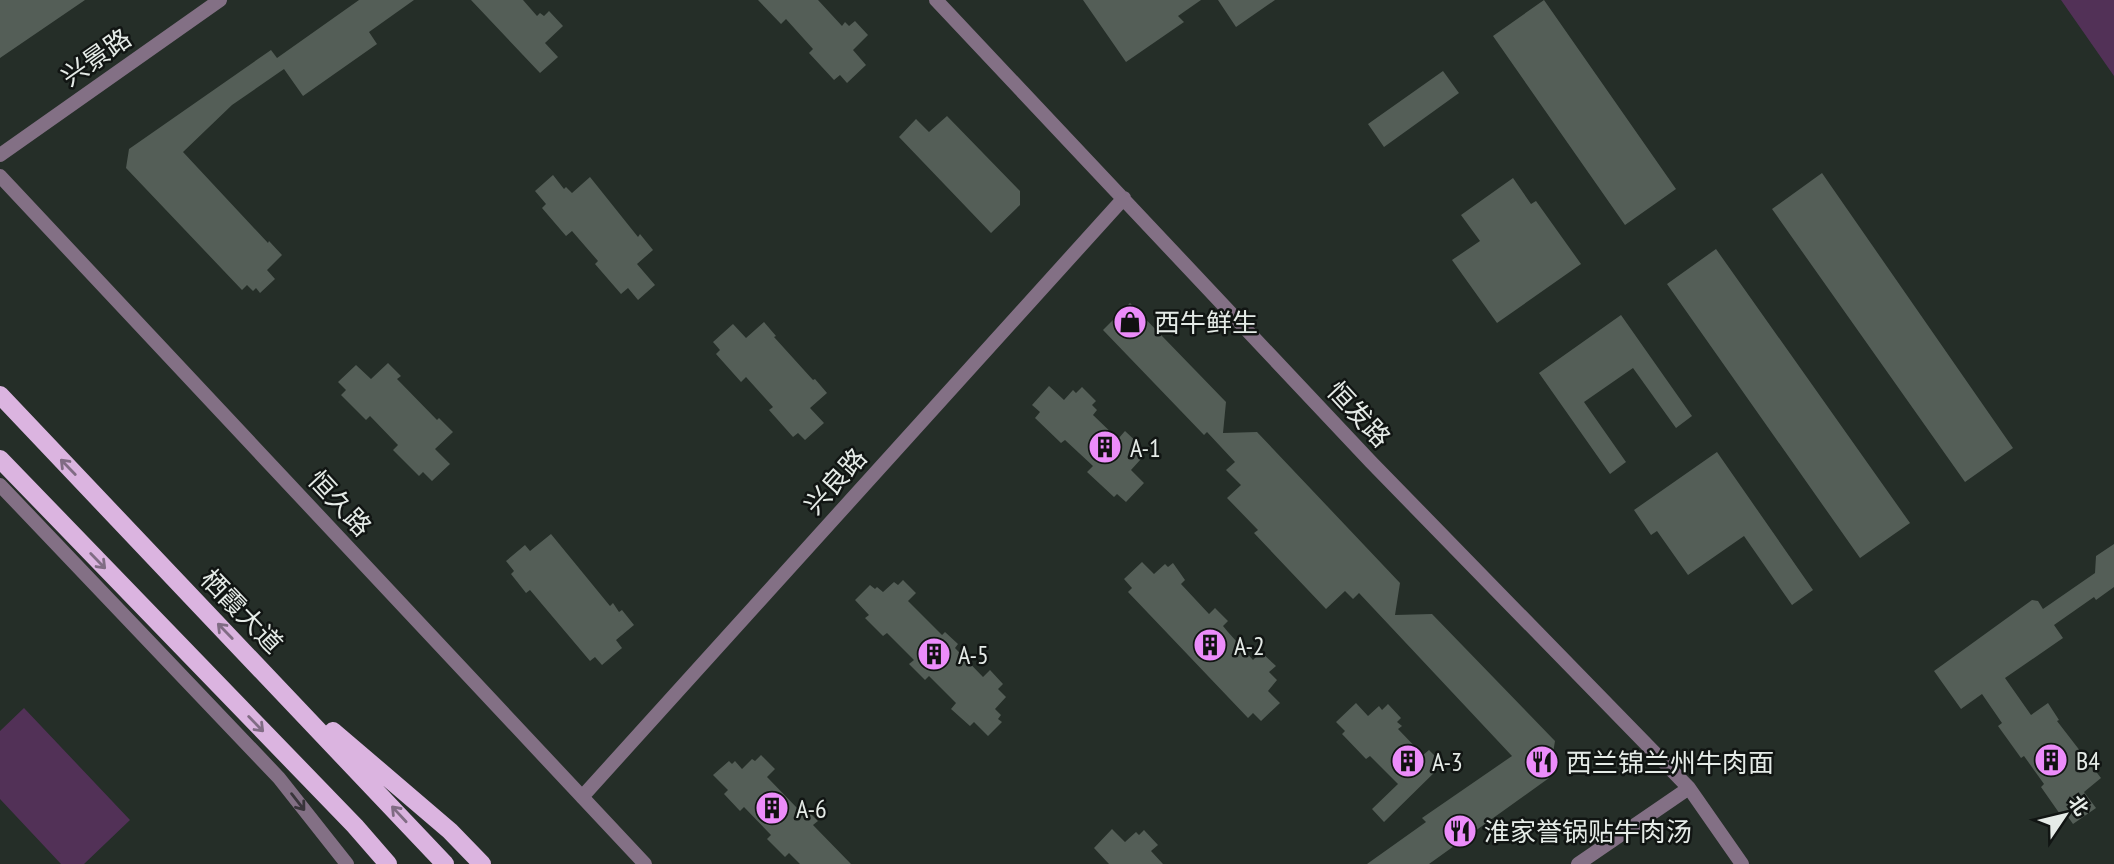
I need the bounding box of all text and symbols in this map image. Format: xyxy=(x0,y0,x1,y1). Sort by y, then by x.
street label: 兴景路 xyxy=(55,21,137,93)
shop icon: 西牛鲜生 xyxy=(1111,303,1149,341)
place label: 西牛鲜生 xyxy=(1154,306,1258,339)
street label: 恒发路 xyxy=(1320,374,1398,454)
building icon: A-1 xyxy=(1086,428,1124,466)
place label: A-1 xyxy=(1130,431,1161,464)
street label: 兴良路 xyxy=(797,441,873,521)
one-way arrow xyxy=(60,458,77,475)
street label: 恒久路 xyxy=(301,463,379,543)
one-way arrow xyxy=(90,552,107,569)
street label: 栖霞大道 xyxy=(194,562,290,660)
one-way arrow xyxy=(217,623,234,641)
building icon: A-2 xyxy=(1191,626,1229,664)
place label: A-2 xyxy=(1234,629,1265,662)
building icon: A-5 xyxy=(915,635,953,673)
place label: A-5 xyxy=(958,638,989,671)
one-way arrow xyxy=(248,716,265,733)
building icon: B4 xyxy=(2032,741,2070,779)
building icon: A-3 xyxy=(1389,742,1427,780)
restaurant icon: 西兰锦兰州牛肉面 xyxy=(1523,743,1561,781)
place label: B4 xyxy=(2076,744,2100,777)
place label: A-3 xyxy=(1432,745,1463,778)
place label: 西兰锦兰州牛肉面 xyxy=(1566,746,1774,779)
north arrow xyxy=(2030,780,2100,850)
building icon: A-6 xyxy=(753,789,791,827)
text: 北 xyxy=(2064,791,2094,820)
place label: A-6 xyxy=(796,792,827,825)
one-way arrow xyxy=(291,793,306,811)
one-way arrow xyxy=(390,806,407,823)
restaurant icon: 淮家誉锅贴牛肉汤 xyxy=(1441,812,1479,850)
place label: 淮家誉锅贴牛肉汤 xyxy=(1484,815,1692,848)

